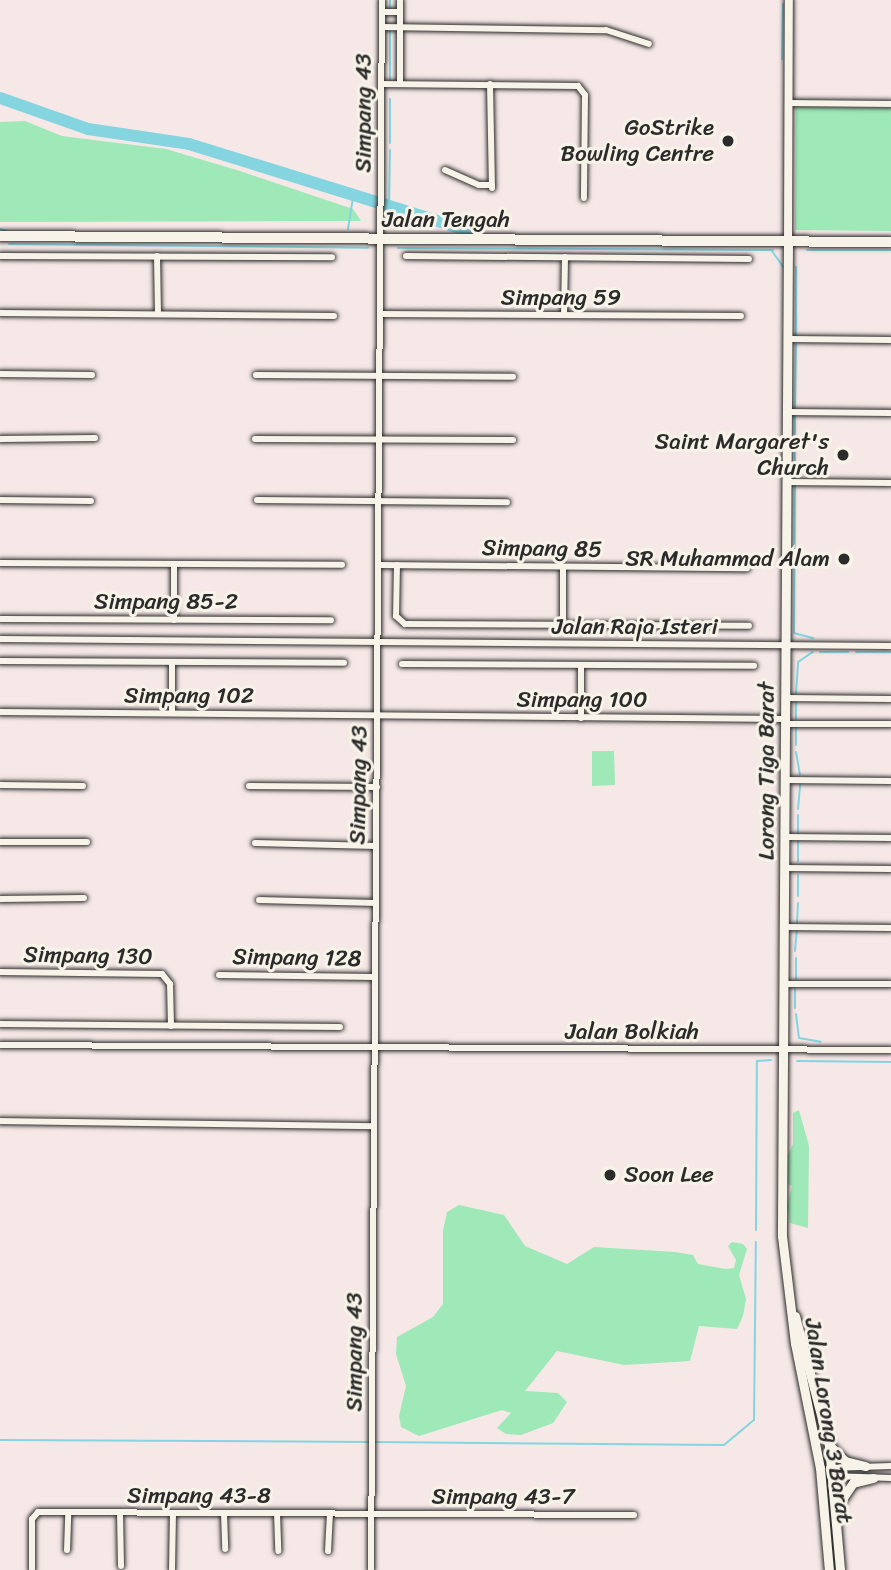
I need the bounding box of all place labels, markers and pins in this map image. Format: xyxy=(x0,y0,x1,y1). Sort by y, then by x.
place label: GoStrike Bowling Centre xyxy=(559,114,714,168)
marker: GoStrike Bowling Centre xyxy=(720,133,736,149)
place label: Saint Margaret's Church xyxy=(656,428,829,482)
marker: Saint Margaret's Church xyxy=(835,447,851,463)
place label: SR Muhammad Alam xyxy=(625,545,830,573)
marker: SR Muhammad Alam xyxy=(836,551,852,567)
place label: Soon Lee xyxy=(624,1161,714,1189)
marker: Soon Lee xyxy=(602,1167,618,1183)

